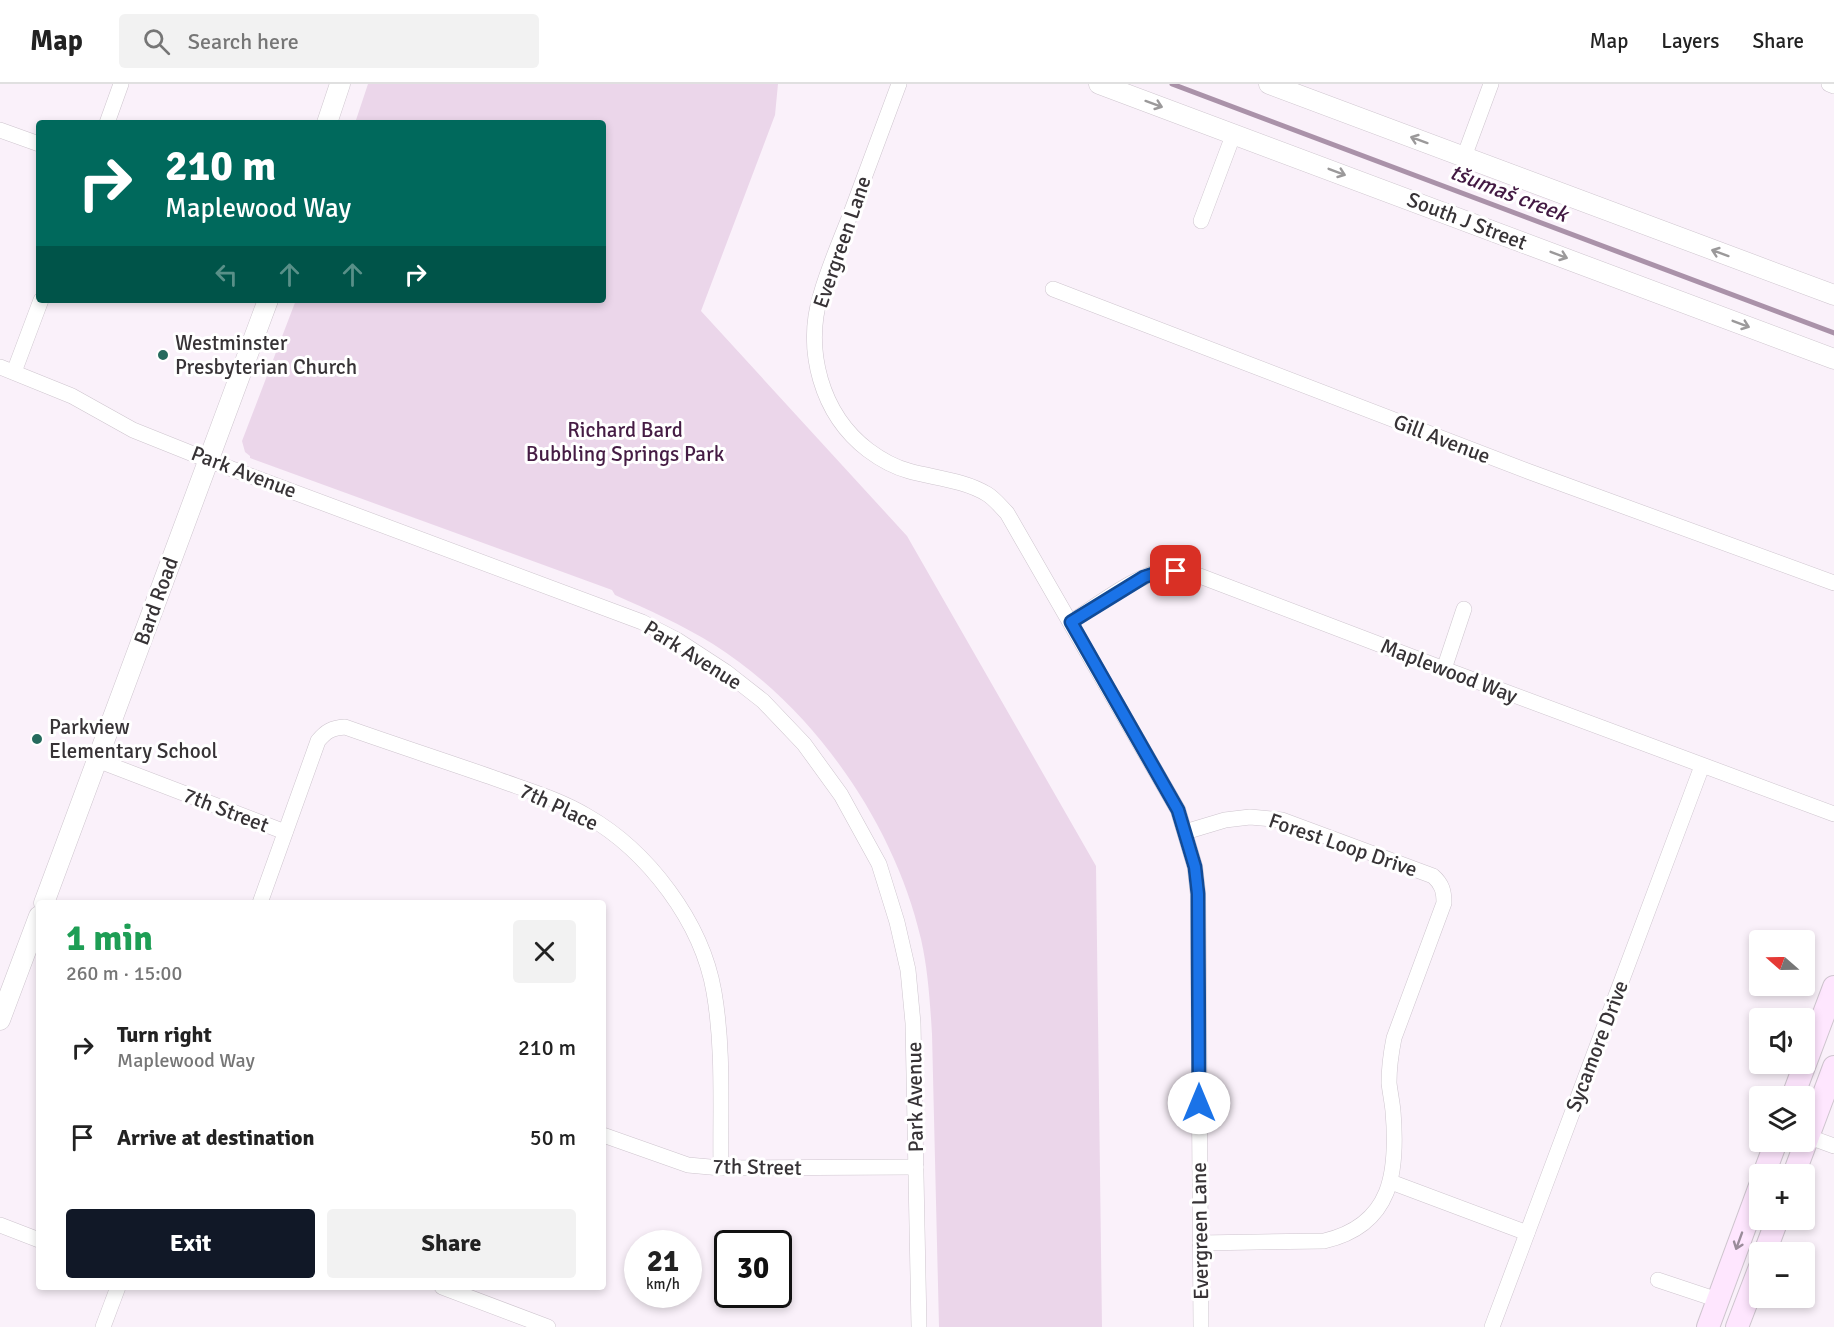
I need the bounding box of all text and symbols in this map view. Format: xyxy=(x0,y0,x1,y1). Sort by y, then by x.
search box xyxy=(119,14,539,68)
text: Map xyxy=(30,24,83,58)
icon: search xyxy=(140,25,173,58)
text: Search here xyxy=(188,28,299,55)
text: Map xyxy=(1590,28,1628,54)
text: Layers xyxy=(1661,28,1719,54)
text: Share xyxy=(1752,28,1804,54)
one-way arrow xyxy=(1144,99,1163,110)
one-way arrow xyxy=(1411,134,1429,145)
text: 210 m xyxy=(165,141,276,192)
icon: right xyxy=(66,144,144,222)
water label: tšumaš creek xyxy=(1446,158,1573,228)
one-way arrow xyxy=(1327,167,1346,178)
street label: Evergreen Lane xyxy=(807,173,877,311)
street label: South J Street xyxy=(1403,186,1531,256)
text: Maplewood Way xyxy=(165,192,351,225)
one-way arrow xyxy=(1711,246,1730,257)
one-way arrow xyxy=(1549,251,1568,262)
icon: left xyxy=(210,258,243,291)
icon: ahead xyxy=(273,258,306,291)
icon: ahead xyxy=(336,258,369,291)
icon: right xyxy=(399,258,432,291)
one-way arrow xyxy=(1732,319,1750,330)
place label: Westminster Presbyterian Church xyxy=(175,330,357,380)
marker: Westminster Presbyterian Church xyxy=(156,348,170,362)
street label: Gill Avenue xyxy=(1390,409,1494,469)
park label: Richard Bard Bubbling Springs Park xyxy=(526,417,725,467)
street label: Park Avenue xyxy=(188,440,300,504)
pin xyxy=(1150,545,1201,596)
street label: Bard Road xyxy=(128,554,184,648)
icon: arrive xyxy=(1159,554,1192,587)
street label: Park Avenue xyxy=(639,615,747,695)
street label: Maplewood Way xyxy=(1377,633,1521,709)
place label: Parkview Elementary School xyxy=(49,714,218,764)
marker: Parkview Elementary School xyxy=(30,732,44,746)
street label: 7th Place xyxy=(516,778,602,836)
street label: 7th Street xyxy=(180,782,272,838)
street label: Forest Loop Drive xyxy=(1265,807,1421,883)
text: 1 min xyxy=(66,916,153,961)
button: close xyxy=(513,920,576,983)
north arrow xyxy=(1749,930,1815,996)
map controls xyxy=(1749,930,1815,1308)
text: 260 m · 15:00 xyxy=(66,961,182,986)
street label: Sycamore Drive xyxy=(1560,977,1634,1115)
button: sound xyxy=(1749,1008,1815,1074)
text: Turn right xyxy=(117,1021,212,1048)
icon: right xyxy=(66,1031,99,1064)
text: 210 m xyxy=(518,1034,576,1061)
street label: Park Avenue xyxy=(901,1041,929,1153)
text: Maplewood Way xyxy=(117,1048,255,1073)
position arrow xyxy=(1167,1071,1231,1135)
button: layers xyxy=(1749,1086,1815,1152)
icon: arrive xyxy=(66,1121,99,1154)
text: Arrive at destination xyxy=(117,1124,314,1151)
text: 50 m xyxy=(530,1124,576,1151)
street label: 7th Street xyxy=(712,1153,802,1181)
street label: Evergreen Lane xyxy=(1186,1162,1214,1300)
button: + xyxy=(1749,1164,1815,1230)
button: Exit xyxy=(66,1209,315,1278)
button: Share xyxy=(327,1209,576,1278)
speed limit sign: 30 xyxy=(714,1230,792,1308)
one-way arrow xyxy=(1733,1231,1744,1250)
button: − xyxy=(1749,1242,1815,1308)
text: 21 xyxy=(647,1243,679,1280)
text: km/h xyxy=(646,1275,680,1293)

